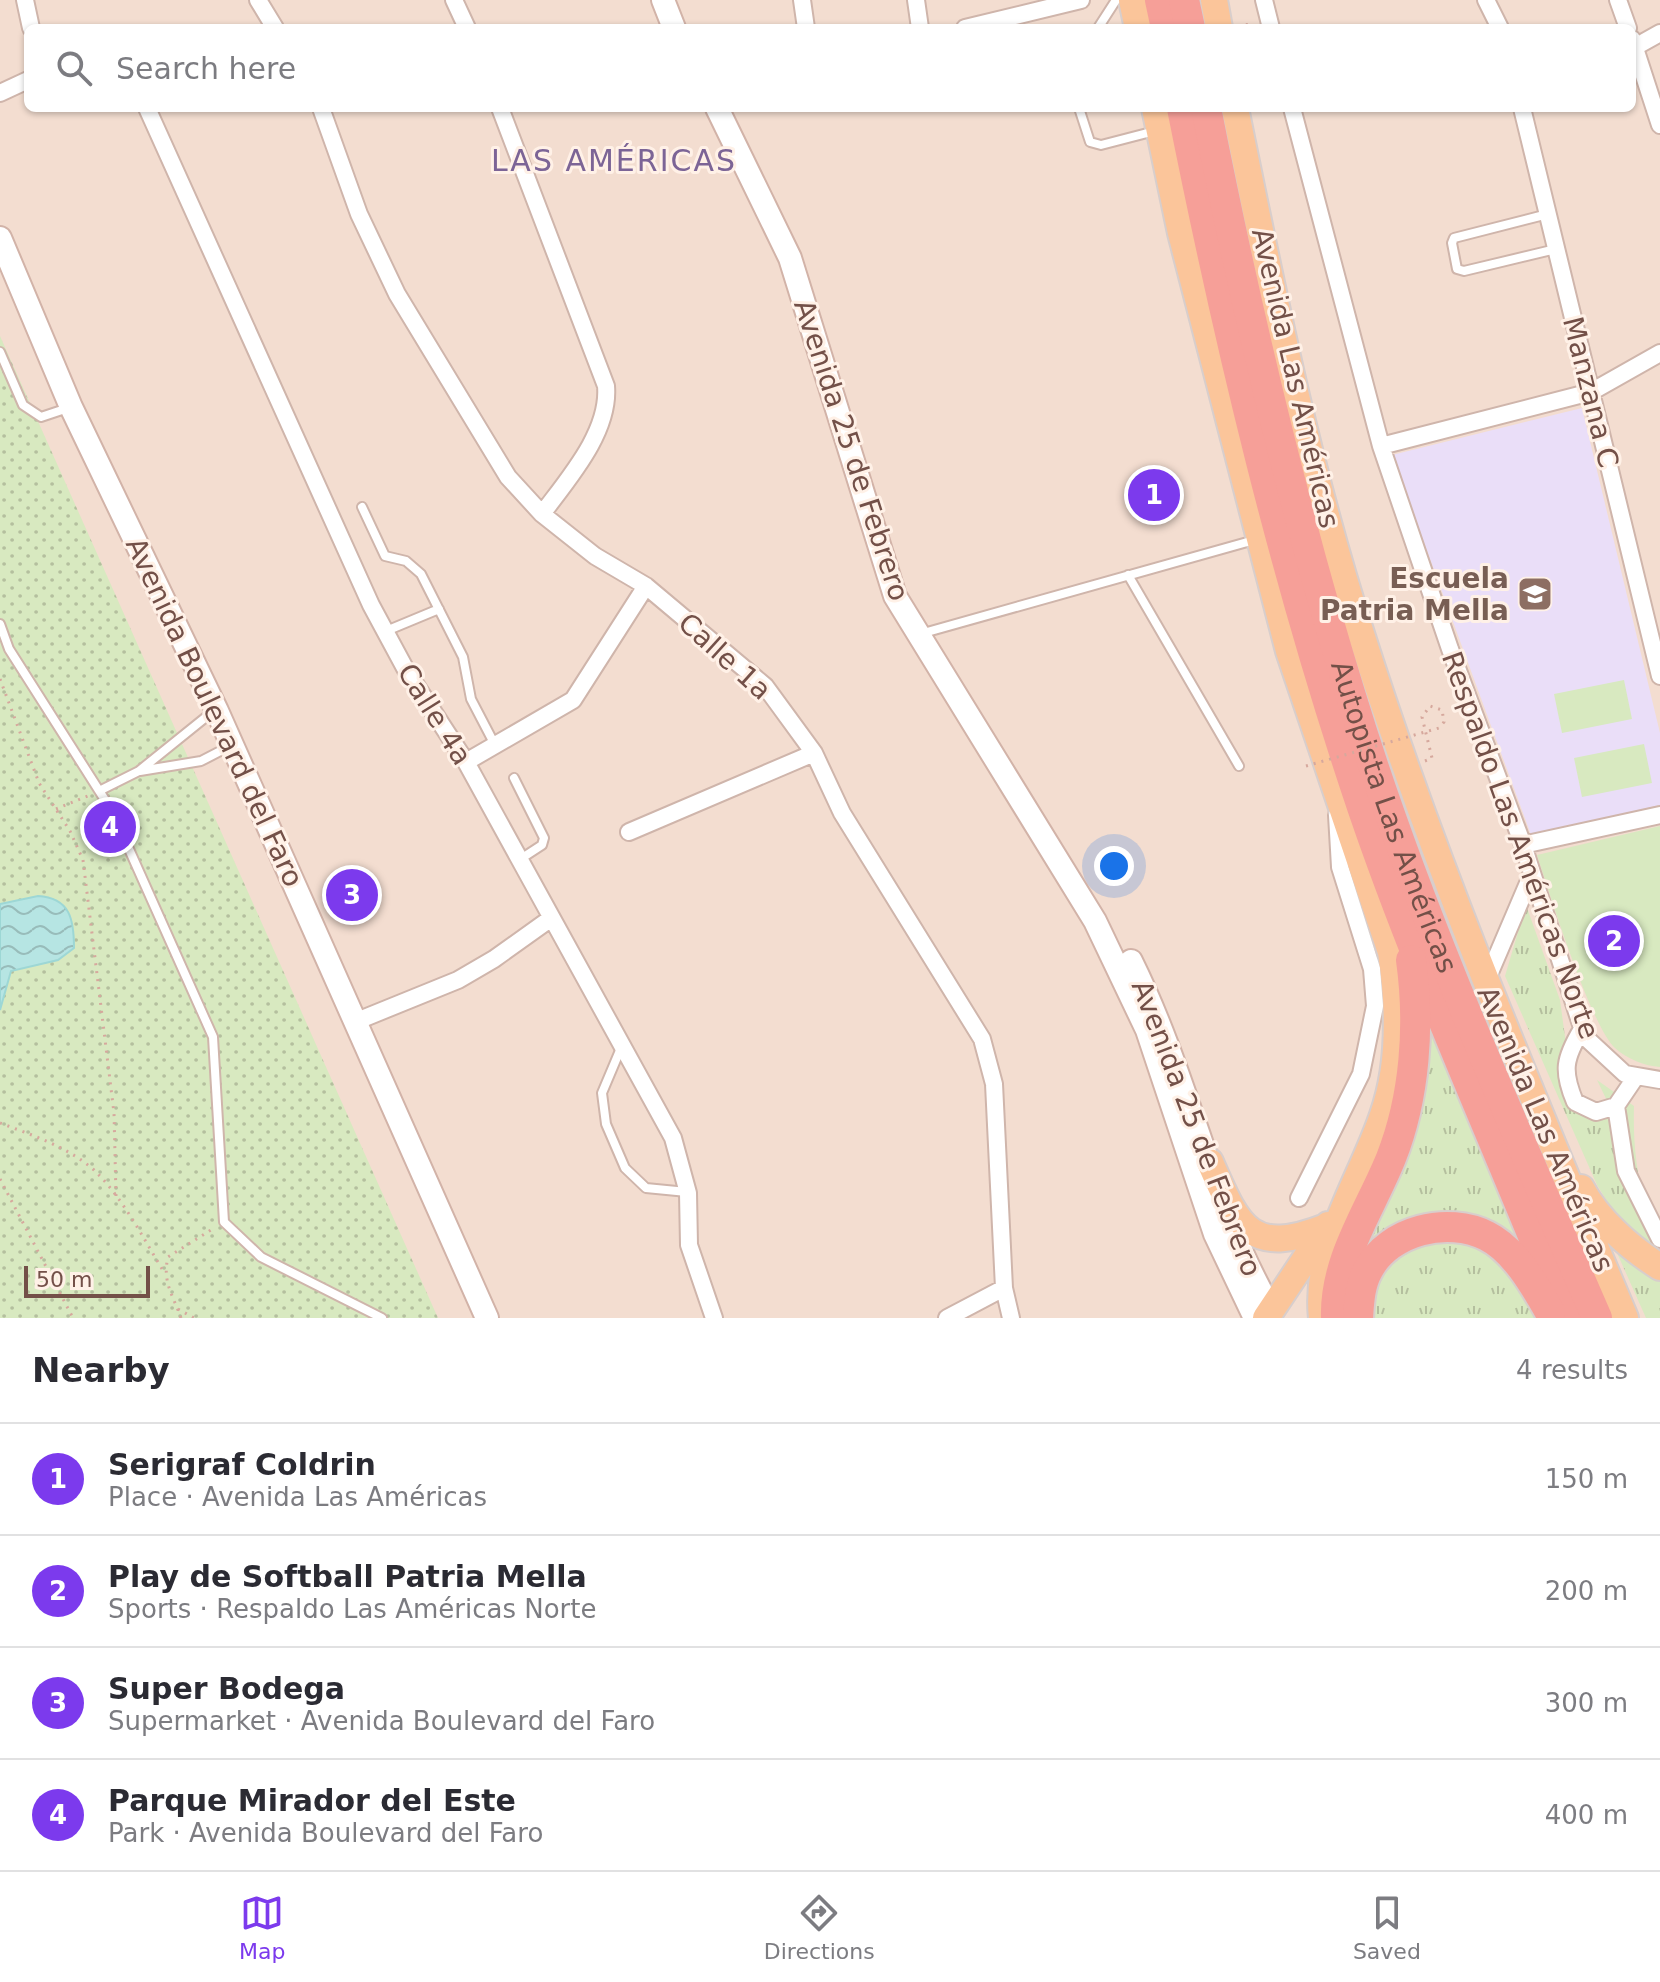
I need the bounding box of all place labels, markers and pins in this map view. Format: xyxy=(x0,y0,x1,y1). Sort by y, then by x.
pin: 1 xyxy=(1128,465,1180,525)
place label: Escuela Patria Mella xyxy=(1320,562,1509,627)
school or university icon: Escuela Patria Mella xyxy=(1516,575,1554,613)
pin: 4 xyxy=(84,797,136,857)
pin: 3 xyxy=(326,865,378,925)
pin: 2 xyxy=(1588,911,1640,971)

